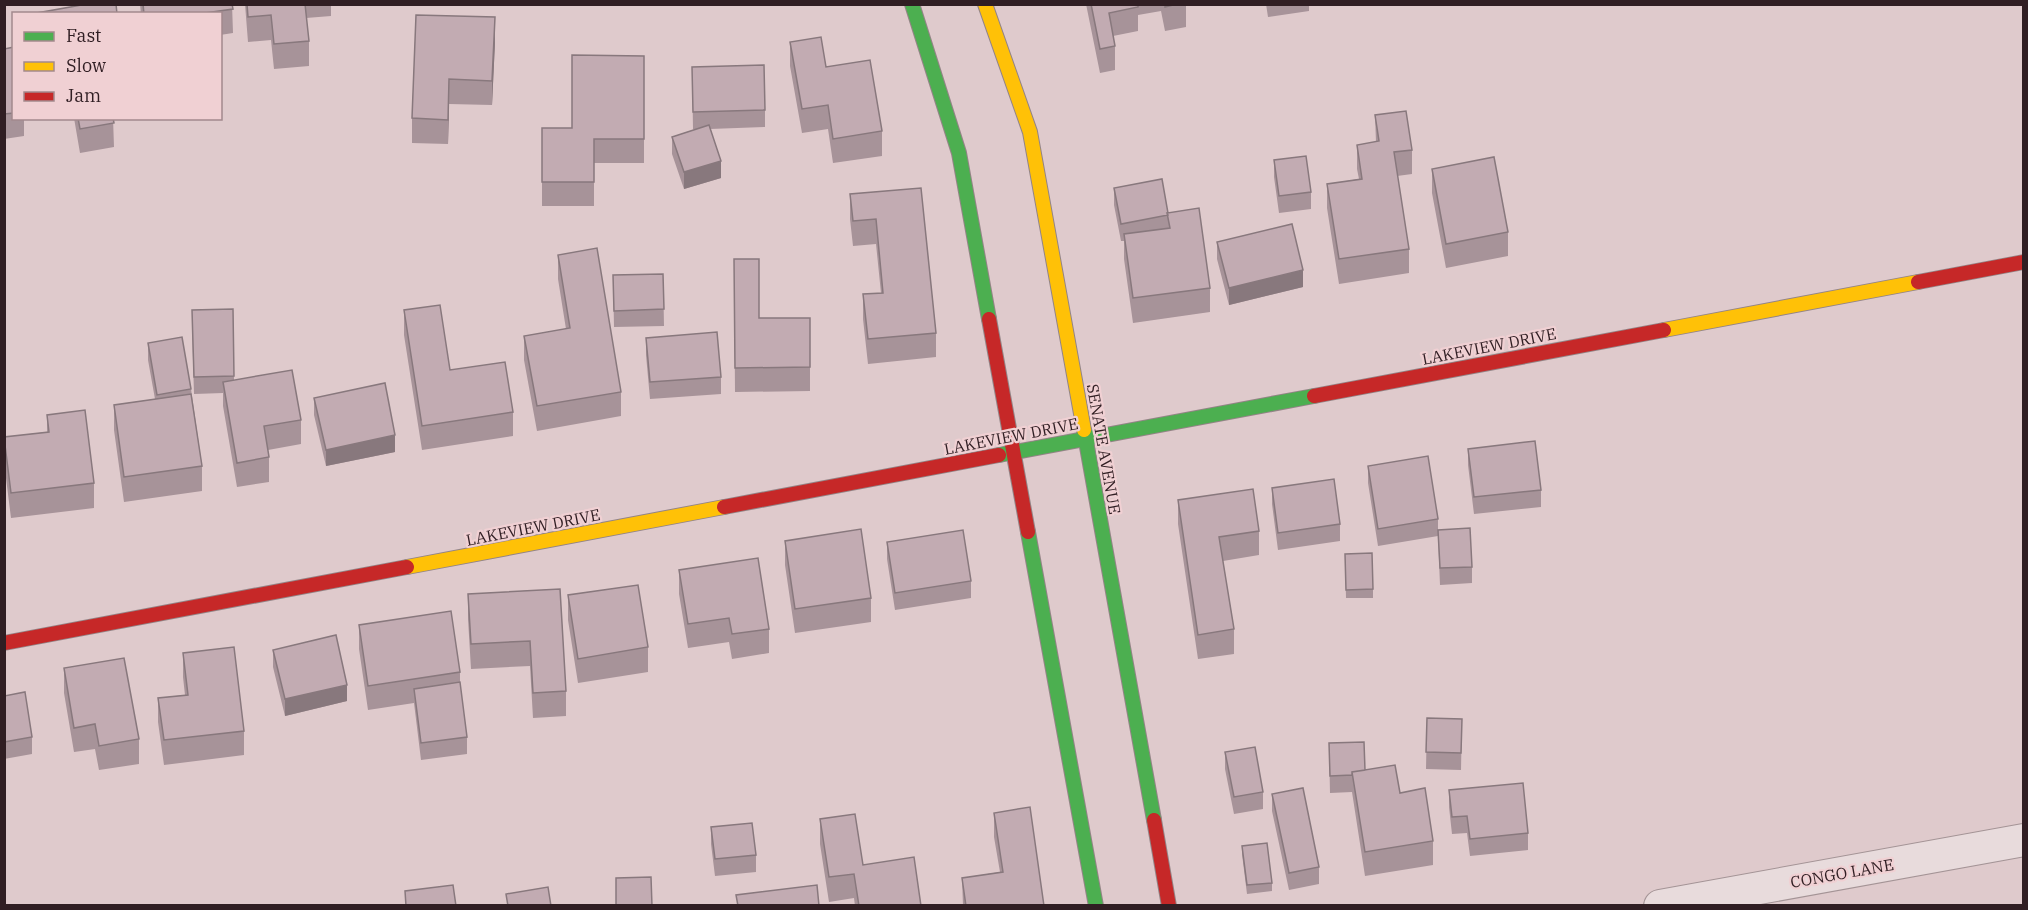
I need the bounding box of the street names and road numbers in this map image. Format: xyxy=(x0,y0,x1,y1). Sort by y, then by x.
street label: LAKEVIEW DRIVE xyxy=(1420,323,1558,369)
street label: SENATE AVENUE xyxy=(1083,382,1125,516)
street label: LAKEVIEW DRIVE xyxy=(942,413,1080,459)
street label: LAKEVIEW DRIVE xyxy=(464,504,602,550)
street label: CONGO LANE xyxy=(1789,854,1895,892)

